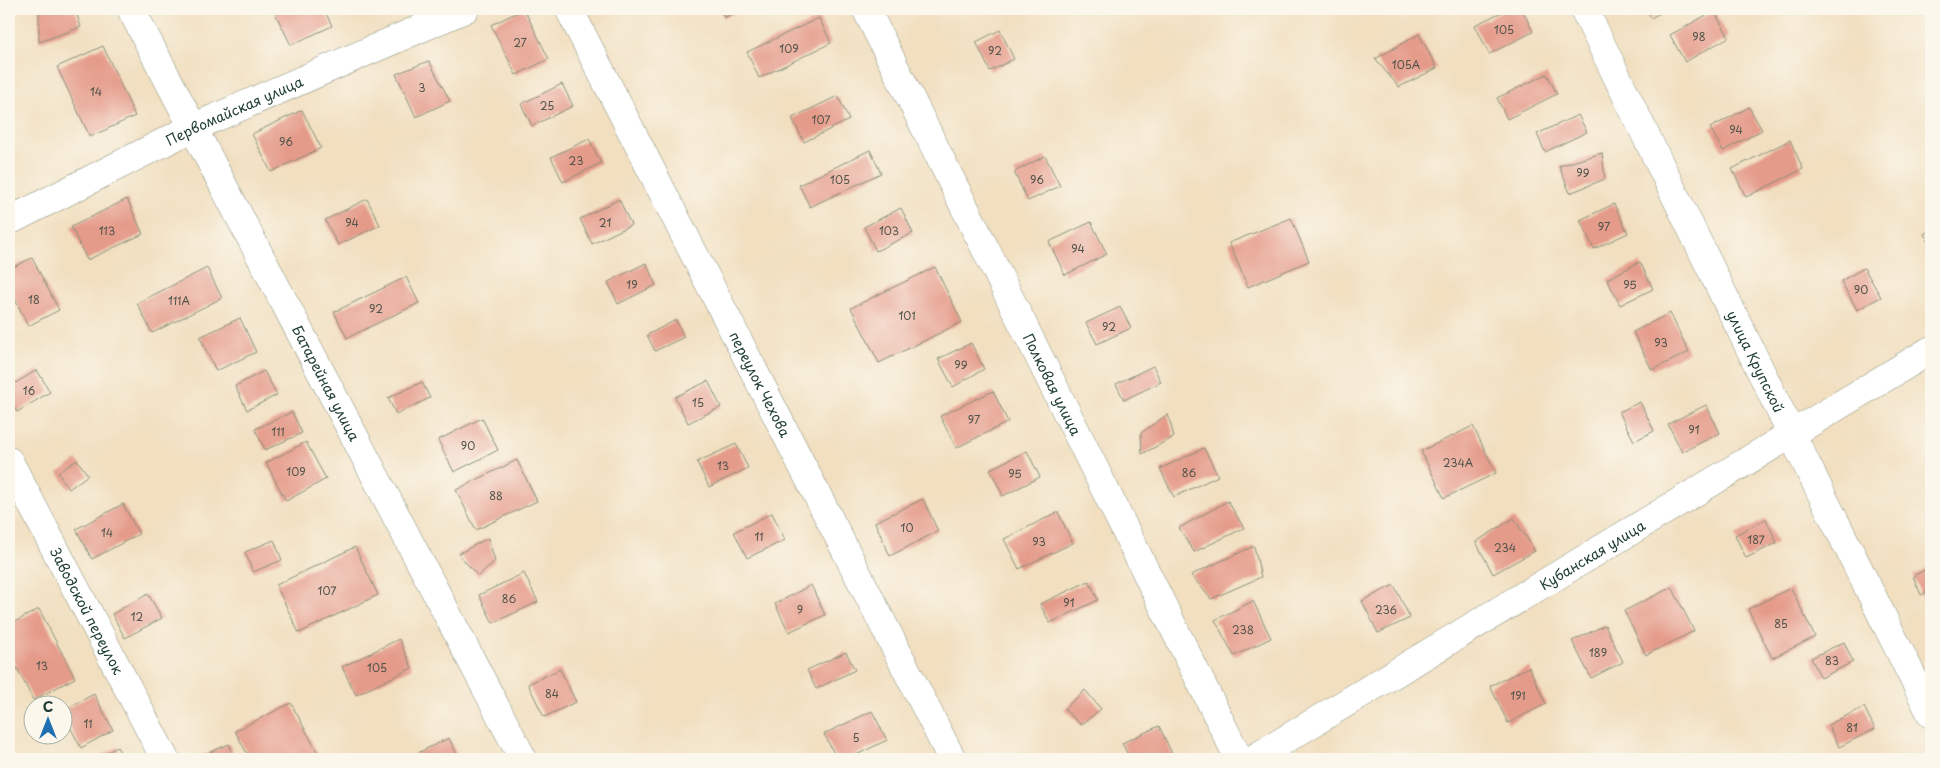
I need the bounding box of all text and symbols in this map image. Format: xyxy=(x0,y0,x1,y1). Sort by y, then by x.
house number: 105 xyxy=(1494,21,1514,38)
house number: 98 xyxy=(1692,28,1706,45)
house number: 27 xyxy=(513,34,527,51)
house number: 109 xyxy=(779,40,799,57)
house number: 92 xyxy=(988,42,1002,59)
house number: 105А xyxy=(1392,56,1421,73)
street label: Первомайская улица xyxy=(162,70,306,150)
house number: 3 xyxy=(418,79,426,96)
house number: 14 xyxy=(90,83,102,100)
house number: 25 xyxy=(540,97,554,114)
house number: 107 xyxy=(812,111,830,128)
house number: 94 xyxy=(1729,121,1743,138)
house number: 96 xyxy=(279,133,293,150)
house number: 23 xyxy=(569,152,583,169)
house number: 99 xyxy=(1576,164,1590,181)
house number: 105 xyxy=(830,171,850,188)
house number: 96 xyxy=(1030,171,1044,188)
house number: 94 xyxy=(345,214,359,231)
house number: 21 xyxy=(599,214,611,231)
house number: 97 xyxy=(1598,218,1610,235)
house number: 113 xyxy=(99,222,115,239)
house number: 103 xyxy=(879,222,899,239)
house number: 94 xyxy=(1071,240,1085,257)
house number: 19 xyxy=(626,276,638,293)
house number: 95 xyxy=(1623,276,1637,293)
house number: 90 xyxy=(1854,281,1868,298)
house number: 18 xyxy=(28,291,40,308)
house number: 111А xyxy=(168,292,190,309)
house number: 92 xyxy=(369,300,383,317)
house number: 101 xyxy=(898,307,916,324)
street label: улица Крупской xyxy=(1722,307,1790,416)
house number: 92 xyxy=(1102,318,1116,335)
street label: Батарейная улица xyxy=(288,321,365,445)
street label: переулок Чехова xyxy=(725,327,796,441)
street label: Полковая улица xyxy=(1018,330,1087,439)
house number: 93 xyxy=(1654,334,1668,351)
house number: 99 xyxy=(954,356,968,373)
house number: 16 xyxy=(23,382,36,399)
house number: 15 xyxy=(692,394,704,411)
house number: 97 xyxy=(968,411,980,428)
house number: 91 xyxy=(1688,421,1700,438)
house number: 111 xyxy=(271,423,285,440)
house number: 90 xyxy=(461,437,475,454)
house number: 234А xyxy=(1443,454,1474,471)
house number: 13 xyxy=(717,457,729,474)
house number: 109 xyxy=(286,463,306,480)
house number: 86 xyxy=(1182,464,1196,481)
house number: 95 xyxy=(1008,465,1022,482)
house number: 88 xyxy=(489,487,503,504)
street label: Кубанская улица xyxy=(1535,514,1649,594)
house number: 10 xyxy=(901,519,913,536)
house number: 14 xyxy=(101,524,113,541)
house number: 11 xyxy=(754,528,764,545)
house number: 187 xyxy=(1747,531,1765,548)
house number: 93 xyxy=(1032,533,1046,550)
house number: 234 xyxy=(1494,539,1516,556)
street label: Заводской переулок xyxy=(46,544,130,678)
house number: 107 xyxy=(318,582,336,599)
house number: 86 xyxy=(502,590,516,607)
house number: 91 xyxy=(1063,594,1075,611)
house number: 9 xyxy=(797,601,803,618)
house number: 236 xyxy=(1375,601,1397,618)
house number: 12 xyxy=(131,608,144,625)
house number: 85 xyxy=(1774,615,1788,632)
house number: 238 xyxy=(1232,621,1254,638)
house number: 189 xyxy=(1589,644,1607,661)
house number: 83 xyxy=(1825,652,1839,669)
house number: 13 xyxy=(36,657,48,674)
house number: 105 xyxy=(367,659,387,676)
house number: 84 xyxy=(545,685,559,702)
house number: 191 xyxy=(1510,687,1526,704)
north arrow xyxy=(22,696,72,746)
text: С xyxy=(43,696,53,717)
house number: 11 xyxy=(83,715,93,732)
house number: 81 xyxy=(1846,719,1858,736)
house number: 5 xyxy=(852,729,860,746)

